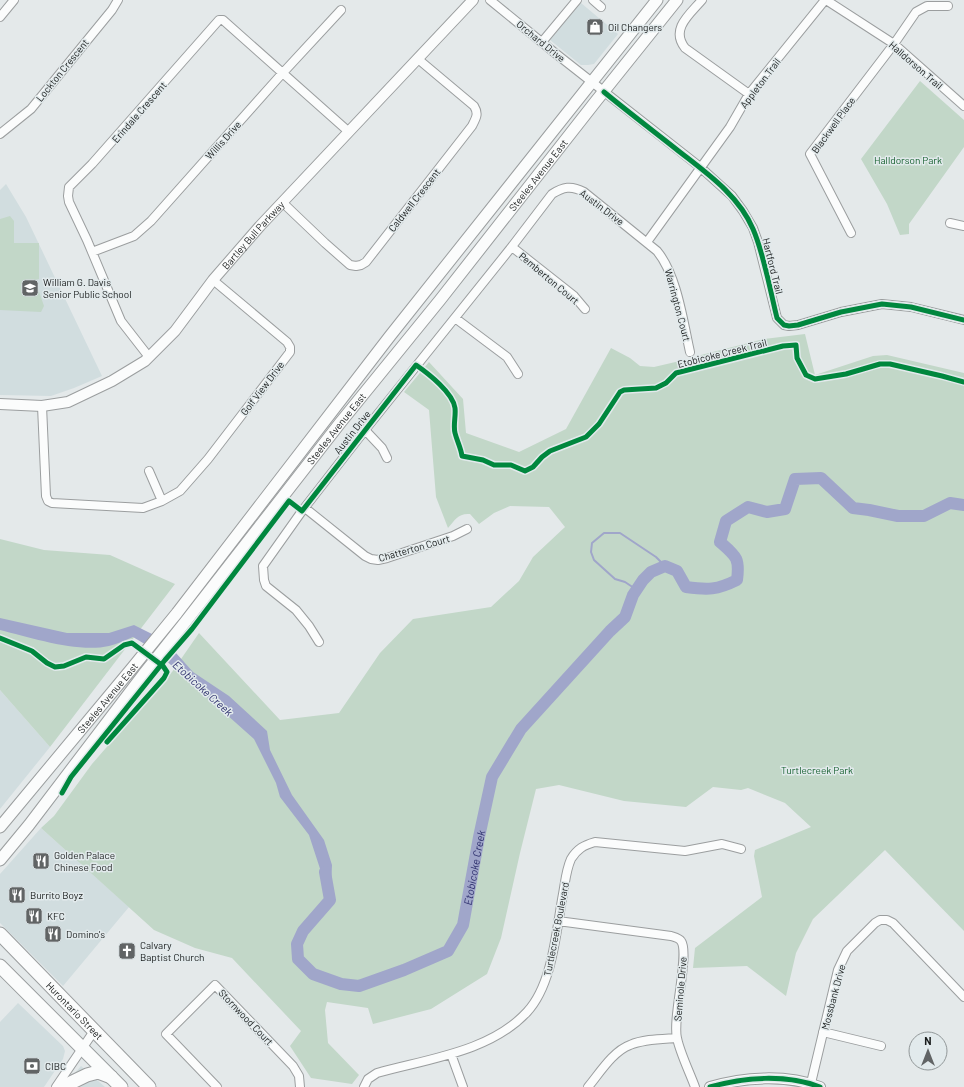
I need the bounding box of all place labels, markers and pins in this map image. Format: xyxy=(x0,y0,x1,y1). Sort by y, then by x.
shop icon: Oil Changers xyxy=(585,17,605,37)
place label: Oil Changers xyxy=(608,21,662,33)
place label: William G. Davis Senior Public School xyxy=(43,276,132,300)
school or university icon: William G. Davis Senior Public School xyxy=(20,278,40,298)
place label: Golden Palace Chinese Food xyxy=(54,849,115,873)
restaurant icon: Golden Palace Chinese Food xyxy=(31,851,51,871)
restaurant icon: Burrito Boyz xyxy=(7,885,27,905)
place label: Burrito Boyz xyxy=(30,889,83,901)
restaurant icon: KFC xyxy=(24,906,44,926)
place label: KFC xyxy=(47,910,65,922)
restaurant icon: Domino's xyxy=(43,924,63,944)
place label: Domino's xyxy=(66,928,105,940)
place label: Calvary Baptist Church xyxy=(140,939,204,963)
church icon: Calvary Baptist Church xyxy=(117,941,137,961)
bank icon: CIBC xyxy=(22,1056,42,1076)
place label: CIBC xyxy=(45,1060,66,1072)

